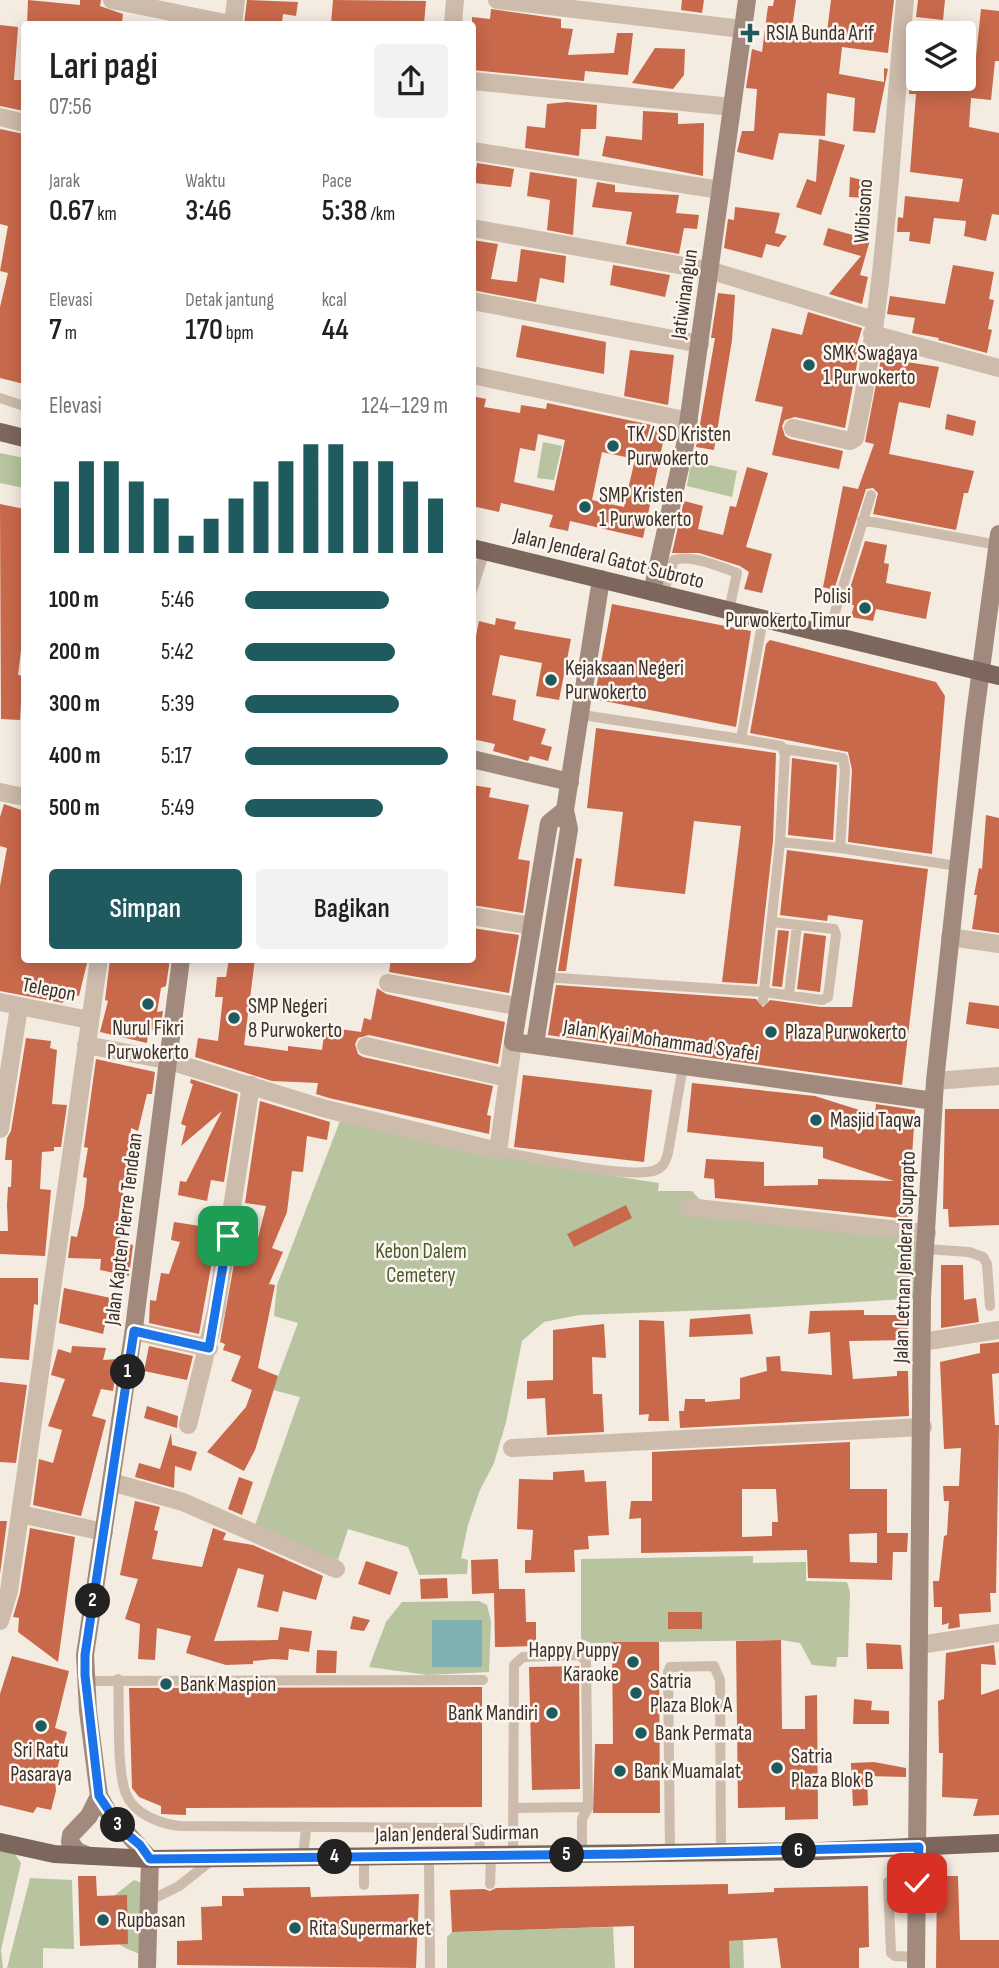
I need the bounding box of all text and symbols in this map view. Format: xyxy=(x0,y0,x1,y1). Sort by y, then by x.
place label: RSIA Bunda Arif xyxy=(766,21,875,46)
map controls xyxy=(906,21,976,91)
button: layers xyxy=(906,21,976,91)
marker: RSIA Bunda Arif xyxy=(740,23,760,43)
text: Lari pagi xyxy=(49,44,158,89)
button: share xyxy=(374,44,448,118)
text: 07:56 xyxy=(49,93,92,121)
text: Jarak xyxy=(49,170,80,193)
text: Waktu xyxy=(185,170,226,193)
text: Pace xyxy=(322,170,352,193)
street label: Wibisono xyxy=(849,178,878,244)
text: 0.67 xyxy=(49,193,94,229)
text: 3:46 xyxy=(185,193,232,229)
text: 5:38 xyxy=(322,193,367,229)
text: km xyxy=(94,203,117,226)
text: /km xyxy=(367,203,395,226)
street label: Jatiwinangun xyxy=(666,247,703,342)
text: Elevasi xyxy=(49,289,93,312)
text: Detak jantung xyxy=(185,289,274,312)
text: kcal xyxy=(322,289,347,312)
text: 7 xyxy=(49,312,62,348)
text: 170 xyxy=(185,312,223,348)
text: 44 xyxy=(322,312,349,348)
text: m xyxy=(62,322,77,345)
text: bpm xyxy=(223,322,254,345)
place label: SMK Swagaya 1 Purwokerto xyxy=(823,341,918,390)
marker: SMK Swagaya 1 Purwokerto xyxy=(801,357,817,373)
text: Elevasi xyxy=(49,392,102,420)
text: 124–129 m xyxy=(362,392,448,420)
place label: TK / SD Kristen Purwokerto xyxy=(627,422,731,471)
marker: TK / SD Kristen Purwokerto xyxy=(605,438,621,454)
place label: SMP Kristen 1 Purwokerto xyxy=(599,483,691,532)
marker: SMP Kristen 1 Purwokerto xyxy=(577,499,593,515)
street label: Jalan Jenderal Gatot Subroto xyxy=(510,522,707,594)
place label: Polisi Purwokerto Timur xyxy=(725,584,851,633)
text: 100 m xyxy=(49,586,99,614)
text: 5:46 xyxy=(161,586,194,614)
marker: Polisi Purwokerto Timur xyxy=(857,600,873,616)
text: 200 m xyxy=(49,638,100,666)
text: 5:42 xyxy=(161,638,194,666)
place label: Kejaksaan Negeri Purwokerto xyxy=(565,656,684,705)
marker: Kejaksaan Negeri Purwokerto xyxy=(543,672,559,688)
text: 300 m xyxy=(49,690,100,718)
text: 5:39 xyxy=(161,690,194,718)
text: 400 m xyxy=(49,742,100,770)
text: 5:17 xyxy=(161,742,192,770)
text: 500 m xyxy=(49,794,100,822)
text: 5:49 xyxy=(161,794,194,822)
button: Simpan xyxy=(49,869,242,949)
button: Bagikan xyxy=(256,869,448,949)
street label: Telepon xyxy=(20,972,78,1007)
place label: SMP Negeri 8 Purwokerto xyxy=(248,994,342,1043)
marker: Nurul Fikri Purwokerto xyxy=(140,996,156,1012)
marker: SMP Negeri 8 Purwokerto xyxy=(226,1010,242,1026)
street label: Jalan Kyai Mohammad Syafei xyxy=(561,1014,760,1067)
place label: Nurul Fikri Purwokerto xyxy=(107,1016,189,1065)
place label: Plaza Purwokerto xyxy=(785,1020,907,1045)
marker: Plaza Purwokerto xyxy=(763,1024,779,1040)
place label: Masjid Taqwa xyxy=(830,1108,921,1133)
marker: Masjid Taqwa xyxy=(808,1112,824,1128)
street label: Jalan Kapten Pierre Tendean xyxy=(99,1132,148,1328)
street label: Jalan Letnan Jenderal Suprapto xyxy=(888,1151,921,1365)
pin xyxy=(198,1206,258,1266)
icon: arrive xyxy=(209,1217,247,1255)
park label: Kebon Dalem Cemetery xyxy=(375,1239,467,1288)
pin: 1 xyxy=(110,1354,146,1390)
text: 1 xyxy=(124,1360,131,1383)
pin: 2 xyxy=(76,1584,110,1618)
text: 2 xyxy=(88,1589,97,1612)
place label: Happy Puppy Karaoke xyxy=(529,1638,619,1687)
marker: Happy Puppy Karaoke xyxy=(625,1654,641,1670)
place label: Satria Plaza Blok A xyxy=(650,1669,733,1718)
place label: Bank Maspion xyxy=(180,1672,276,1697)
marker: Bank Maspion xyxy=(158,1676,174,1692)
marker: Satria Plaza Blok A xyxy=(628,1685,644,1701)
place label: Bank Mandiri xyxy=(448,1701,538,1726)
marker: Bank Mandiri xyxy=(544,1705,560,1721)
marker: Sri Ratu Pasaraya xyxy=(33,1718,49,1734)
place label: Bank Permata xyxy=(655,1721,752,1746)
marker: Bank Permata xyxy=(633,1725,649,1741)
place label: Sri Ratu Pasaraya xyxy=(10,1738,72,1787)
place label: Satria Plaza Blok B xyxy=(791,1744,874,1793)
place label: Bank Muamalat xyxy=(634,1759,741,1784)
marker: Satria Plaza Blok B xyxy=(769,1760,785,1776)
marker: Bank Muamalat xyxy=(612,1763,628,1779)
pin: 3 xyxy=(100,1808,136,1842)
text: 3 xyxy=(113,1813,122,1836)
street label: Jalan Jenderal Sudirman xyxy=(374,1820,539,1847)
pin: 6 xyxy=(782,1834,816,1868)
pin: 5 xyxy=(550,1838,584,1872)
text: 6 xyxy=(794,1839,803,1862)
pin: 4 xyxy=(318,1840,352,1874)
text: 5 xyxy=(562,1843,571,1866)
text: 4 xyxy=(330,1845,339,1868)
pin xyxy=(887,1853,947,1913)
icon: check xyxy=(898,1864,936,1902)
place label: Rupbasan xyxy=(117,1908,185,1933)
marker: Rupbasan xyxy=(95,1912,111,1928)
place label: Rita Supermarket xyxy=(309,1916,431,1941)
marker: Rita Supermarket xyxy=(287,1920,303,1936)

